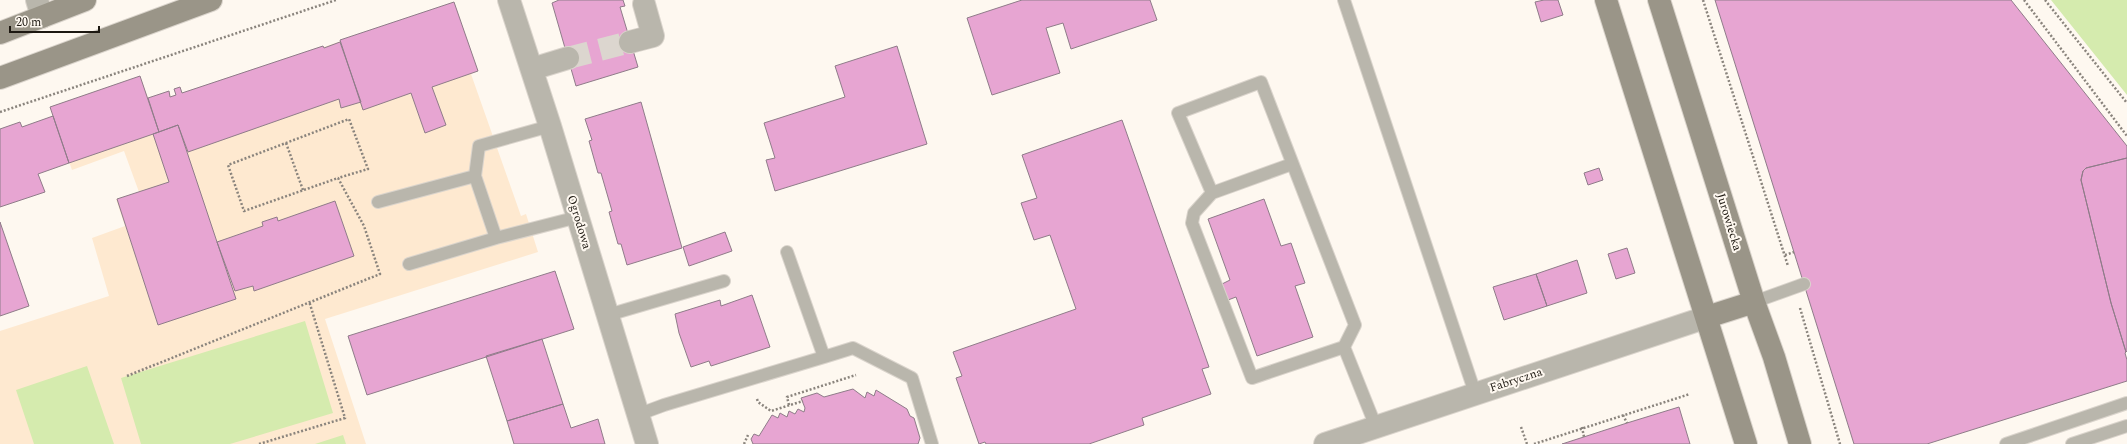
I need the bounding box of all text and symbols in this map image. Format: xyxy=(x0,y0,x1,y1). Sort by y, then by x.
scale bar xyxy=(10,8,99,34)
text: 20 m xyxy=(16,13,41,32)
street label: Jurowiecka xyxy=(1711,191,1747,253)
street label: Ogrodowa xyxy=(562,193,596,251)
street label: Fabryczna xyxy=(1487,363,1545,397)

